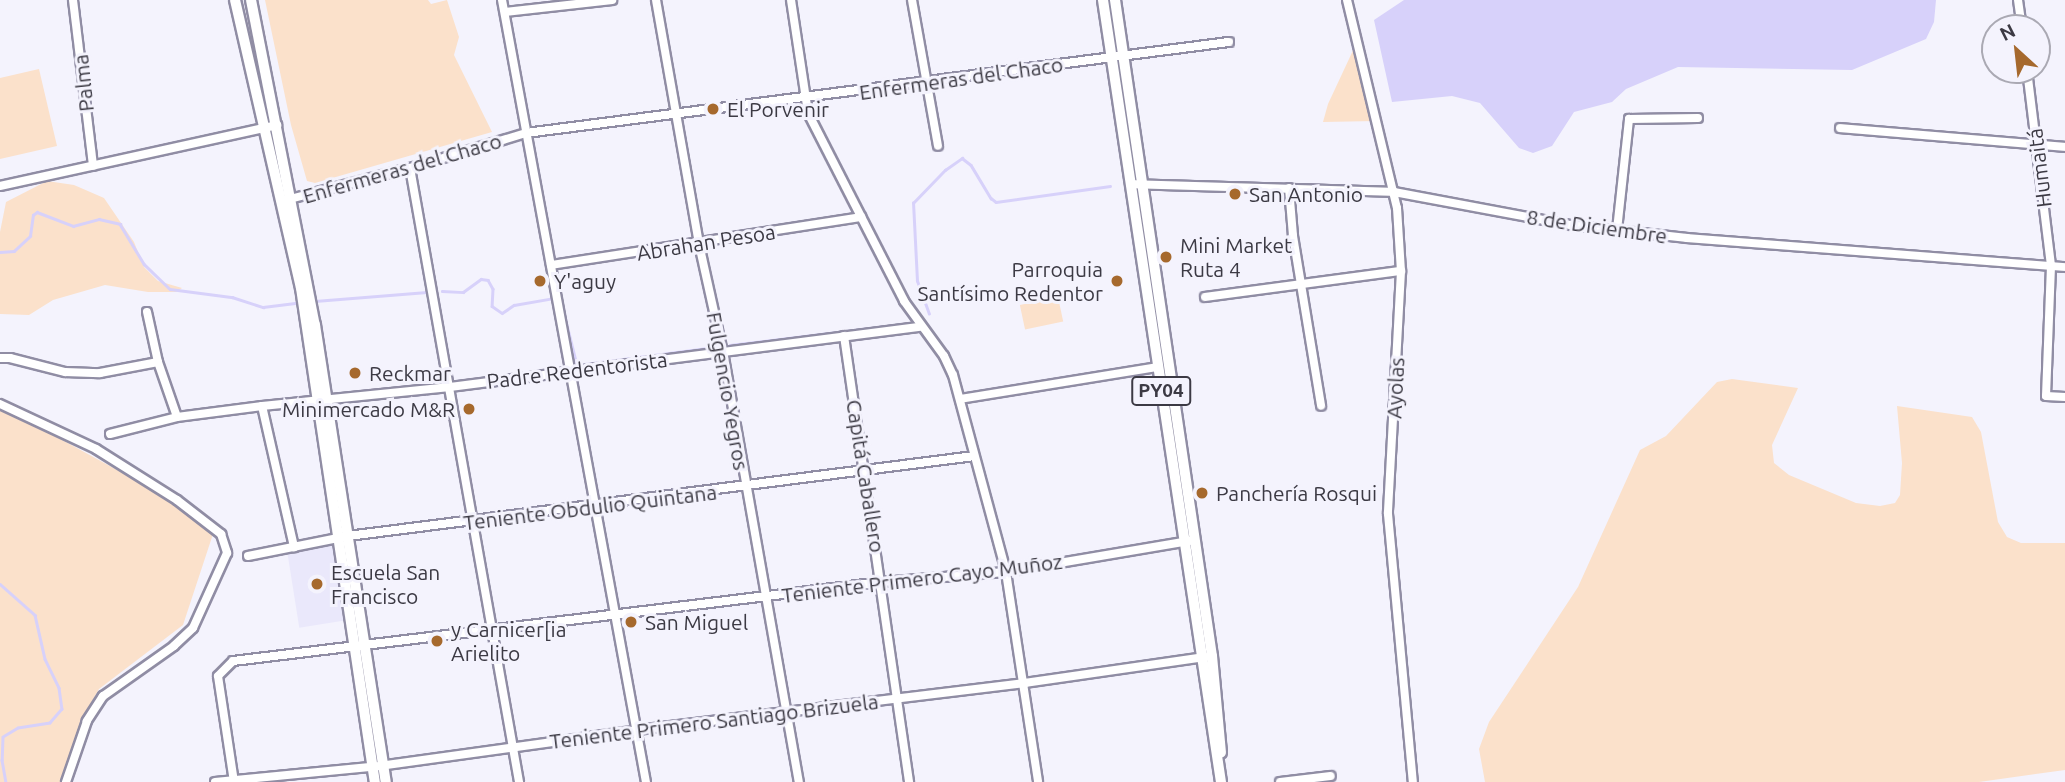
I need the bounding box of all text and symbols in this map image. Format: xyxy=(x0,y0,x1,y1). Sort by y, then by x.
north arrow xyxy=(1981,14,2051,84)
text: N xyxy=(1996,19,2019,45)
street label: Enfermeras del Chaco xyxy=(857,51,1065,105)
street label: Palma xyxy=(67,53,99,113)
place label: El Porvenir xyxy=(727,96,829,122)
marker: El Porvenir xyxy=(705,101,721,117)
street label: Humaitá xyxy=(2022,127,2056,209)
street label: Enfermeras del Chaco xyxy=(300,128,504,208)
place label: San Antonio xyxy=(1249,181,1363,207)
marker: San Antonio xyxy=(1227,186,1243,202)
street label: 8 de Diciembre xyxy=(1525,204,1669,248)
street label: Abrahan Pesoa xyxy=(635,219,777,265)
place label: Mini Market Ruta 4 xyxy=(1180,232,1292,282)
marker: Mini Market Ruta 4 xyxy=(1158,249,1174,265)
place label: Parroquia Santísimo Redentor xyxy=(917,256,1103,306)
place label: Y'aguy xyxy=(554,268,616,294)
marker: Y'aguy xyxy=(532,273,548,289)
marker: Parroquia Santísimo Redentor xyxy=(1109,273,1125,289)
street label: Fulgencio Yegros xyxy=(702,310,754,472)
street label: Padre Redentorista xyxy=(485,346,669,394)
street label: Ayolas xyxy=(1381,357,1409,419)
place label: Reckmar xyxy=(369,360,451,386)
marker: Reckmar xyxy=(347,365,363,381)
road number: PY04 xyxy=(1131,376,1191,406)
place label: Minimercado M&R xyxy=(282,396,455,422)
street label: Capitá Caballero xyxy=(841,398,891,554)
marker: Minimercado M&R xyxy=(461,401,477,417)
street label: Teniente Obdulio Quintana xyxy=(462,479,718,535)
place label: Panchería Rosqui xyxy=(1216,480,1377,506)
marker: Panchería Rosqui xyxy=(1194,485,1210,501)
street label: Teniente Primero Cayo Muñoz xyxy=(780,548,1064,608)
place label: Escuela San Francisco xyxy=(331,559,440,609)
marker: Escuela San Francisco xyxy=(309,576,325,592)
place label: San Miguel xyxy=(645,609,748,635)
marker: San Miguel xyxy=(623,614,639,630)
place label: y Carnicer[ia Arielito xyxy=(451,616,566,666)
marker: y Carnicer[ia Arielito xyxy=(429,633,445,649)
street label: Teniente Primero Santiago Brizuela xyxy=(548,688,880,754)

